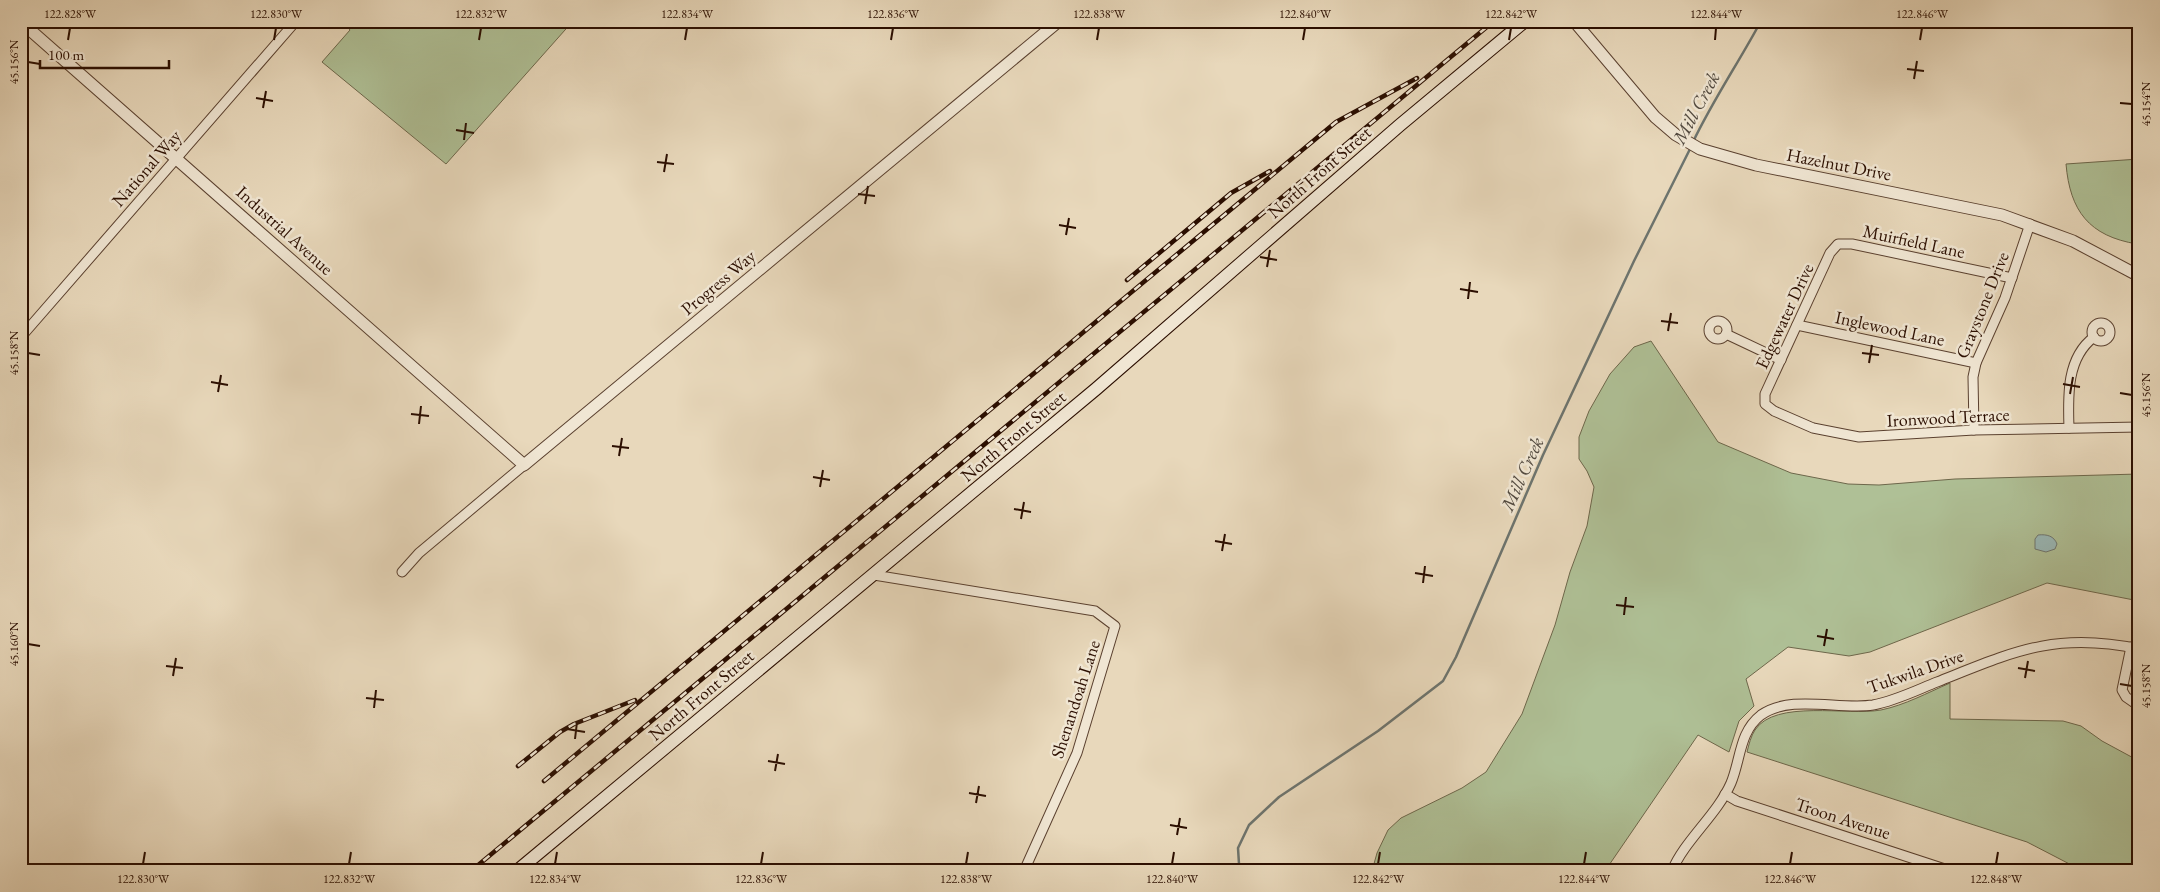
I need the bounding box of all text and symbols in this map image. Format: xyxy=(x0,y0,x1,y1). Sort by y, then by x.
text: 122.828°W xyxy=(44,6,97,22)
text: 122.830°W xyxy=(250,6,303,22)
text: 122.832°W xyxy=(455,6,508,22)
text: 122.834°W xyxy=(661,6,714,22)
text: 122.836°W xyxy=(867,6,920,22)
text: 122.838°W xyxy=(1073,6,1126,22)
text: 122.840°W xyxy=(1279,6,1332,22)
text: 122.842°W xyxy=(1485,6,1538,22)
text: 122.844°W xyxy=(1690,6,1743,22)
text: 122.846°W xyxy=(1896,6,1949,22)
scale bar xyxy=(40,38,169,70)
text: 45.156°N xyxy=(6,39,22,84)
text: 100 m xyxy=(48,45,85,64)
water label: Mill Creek xyxy=(1666,67,1726,149)
text: 45.154°N xyxy=(2138,81,2154,126)
street label: North Front Street xyxy=(1262,120,1376,223)
street label: National Way xyxy=(106,125,186,211)
street label: Hazelnut Drive xyxy=(1785,143,1893,185)
street label: Industrial Avenue xyxy=(232,180,338,280)
street label: Muirfield Lane xyxy=(1861,219,1967,263)
street label: Progress Way xyxy=(676,244,760,320)
street label: Graystone Drive xyxy=(1950,248,2014,362)
street label: Edgewater Drive xyxy=(1750,260,1818,372)
street label: Inglewood Lane xyxy=(1833,305,1947,351)
text: 45.158°N xyxy=(6,330,22,375)
text: 45.156°N xyxy=(2138,372,2154,417)
street label: North Front Street xyxy=(956,385,1071,487)
street label: Ironwood Terrace xyxy=(1886,402,2010,432)
water label: Mill Creek xyxy=(1494,433,1550,516)
text: 45.160°N xyxy=(6,621,22,666)
street label: Shenandoah Lane xyxy=(1045,637,1105,761)
street label: North Front Street xyxy=(644,644,759,746)
street label: Tukwila Drive xyxy=(1864,644,1966,698)
text: 45.158°N xyxy=(2138,663,2154,708)
street label: Troon Avenue xyxy=(1792,792,1894,844)
text: 122.830°W xyxy=(117,871,170,887)
text: 122.832°W xyxy=(323,871,376,887)
text: 122.834°W xyxy=(529,871,582,887)
text: 122.836°W xyxy=(735,871,788,887)
text: 122.838°W xyxy=(940,871,993,887)
text: 122.840°W xyxy=(1146,871,1199,887)
text: 122.842°W xyxy=(1352,871,1405,887)
text: 122.844°W xyxy=(1558,871,1611,887)
text: 122.846°W xyxy=(1764,871,1817,887)
text: 122.848°W xyxy=(1970,871,2023,887)

